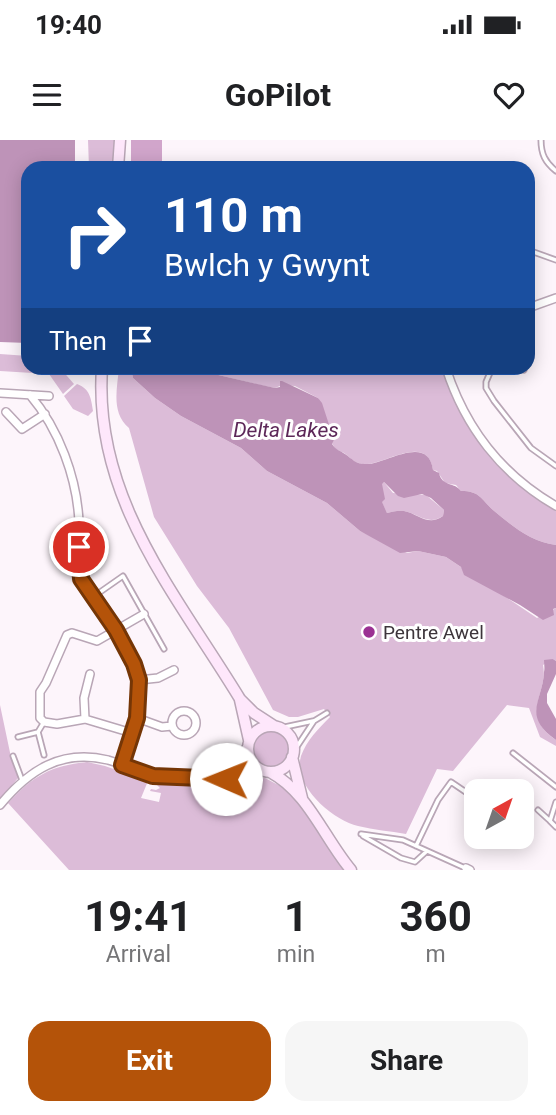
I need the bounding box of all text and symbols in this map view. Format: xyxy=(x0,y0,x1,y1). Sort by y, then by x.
text: 19:40 xyxy=(35,10,102,40)
icon: menu xyxy=(28,76,66,114)
text: GoPilot xyxy=(225,76,331,114)
icon: heart xyxy=(490,76,528,114)
text: 110 m xyxy=(164,187,303,244)
icon: right xyxy=(49,189,140,280)
text: Bwlch y Gwynt xyxy=(164,246,370,284)
icon: arrive xyxy=(121,322,159,360)
text: Then xyxy=(49,326,107,356)
water label: Delta Lakes xyxy=(233,418,339,442)
pin xyxy=(49,517,109,577)
icon: arrive xyxy=(60,528,98,566)
place label: Pentre Awel xyxy=(383,621,484,644)
marker: Pentre Awel xyxy=(361,624,377,640)
position arrow xyxy=(189,742,263,816)
north arrow xyxy=(464,779,534,849)
map controls xyxy=(464,779,534,849)
text: 19:41 xyxy=(84,892,192,941)
text: 1 xyxy=(284,892,308,941)
text: 360 xyxy=(399,892,472,941)
text: Arrival xyxy=(106,941,171,968)
text: min xyxy=(277,941,315,968)
text: m xyxy=(426,941,446,968)
button: Exit xyxy=(28,1021,271,1101)
button: Share xyxy=(285,1021,528,1101)

